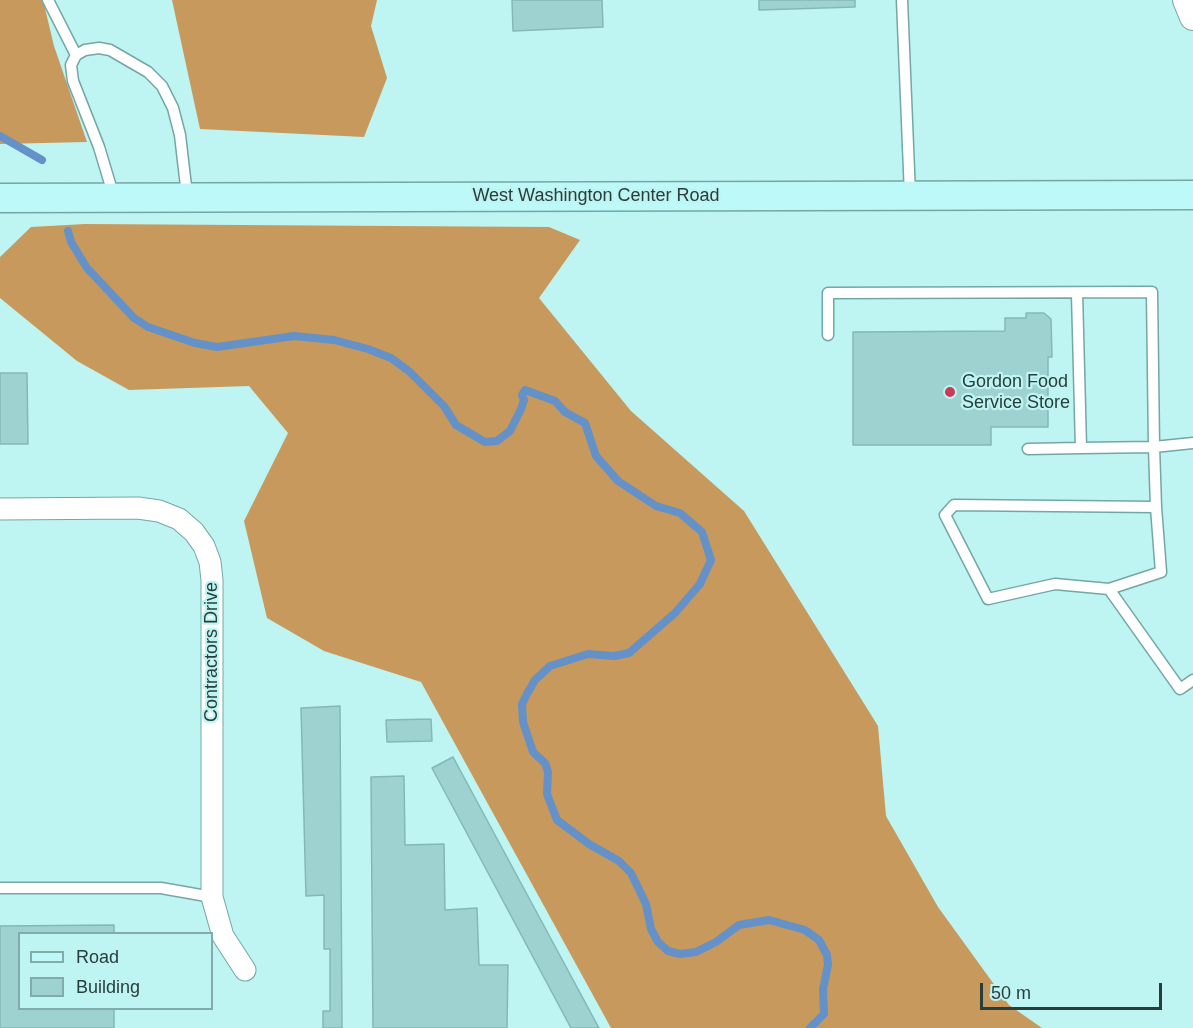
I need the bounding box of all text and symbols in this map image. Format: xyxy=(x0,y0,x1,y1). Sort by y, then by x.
street label: West Washington Center Road xyxy=(472,185,720,207)
place label: Gordon Food Service Store xyxy=(962,371,1070,413)
marker: Gordon Food Service Store xyxy=(943,385,957,399)
street label: Contractors Drive xyxy=(201,582,223,722)
legend xyxy=(18,932,213,1010)
text: Road xyxy=(76,947,119,967)
scale bar xyxy=(983,971,1164,1009)
text: Building xyxy=(76,977,140,997)
text: 50 m xyxy=(991,983,1031,1003)

